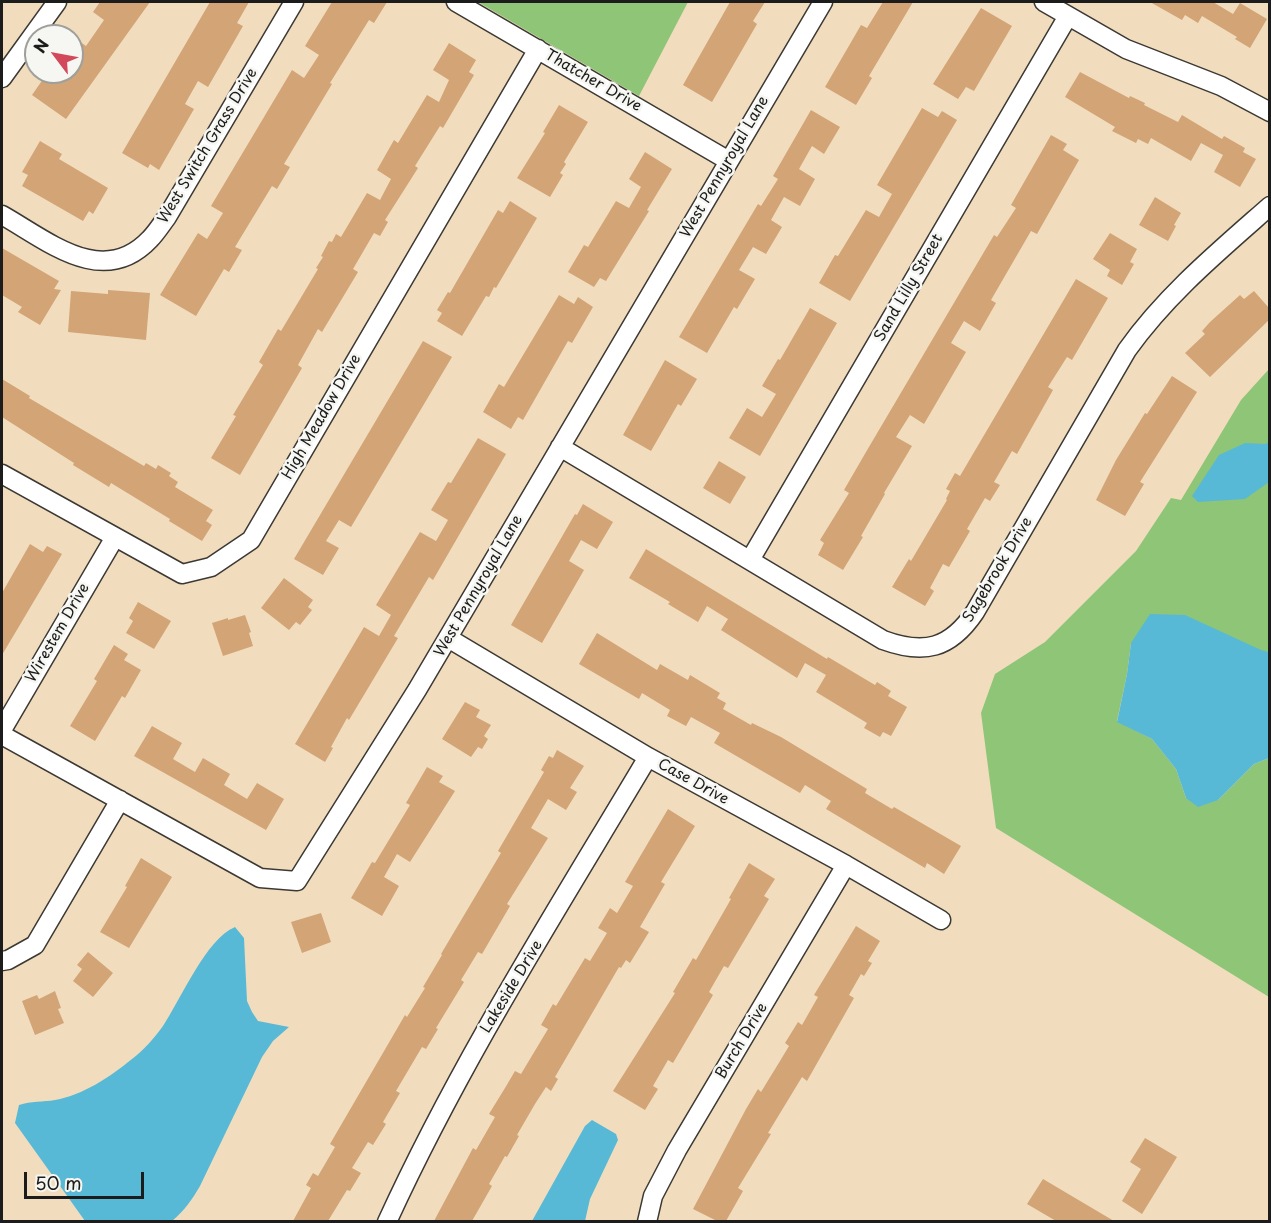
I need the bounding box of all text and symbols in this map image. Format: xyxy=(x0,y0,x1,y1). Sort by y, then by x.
north arrow xyxy=(24,24,84,84)
text: N xyxy=(27,34,54,57)
street label: Thatcher Drive xyxy=(542,46,644,116)
street label: West Switch Grass Drive xyxy=(154,65,262,227)
street label: West Pennyroyal Lane xyxy=(677,93,773,241)
street label: Sand Lilly Street xyxy=(871,231,947,345)
street label: High Meadow Drive xyxy=(279,351,365,483)
street label: West Pennyroyal Lane xyxy=(431,512,527,660)
street label: Sagebrook Drive xyxy=(960,514,1036,626)
street label: Wirestem Drive xyxy=(22,580,94,686)
street label: Case Drive xyxy=(654,755,732,809)
street label: Lakeside Drive xyxy=(477,937,547,1037)
street label: Burch Drive xyxy=(712,1000,772,1082)
scale bar xyxy=(27,1160,147,1198)
text: 50 m xyxy=(35,1169,82,1196)

